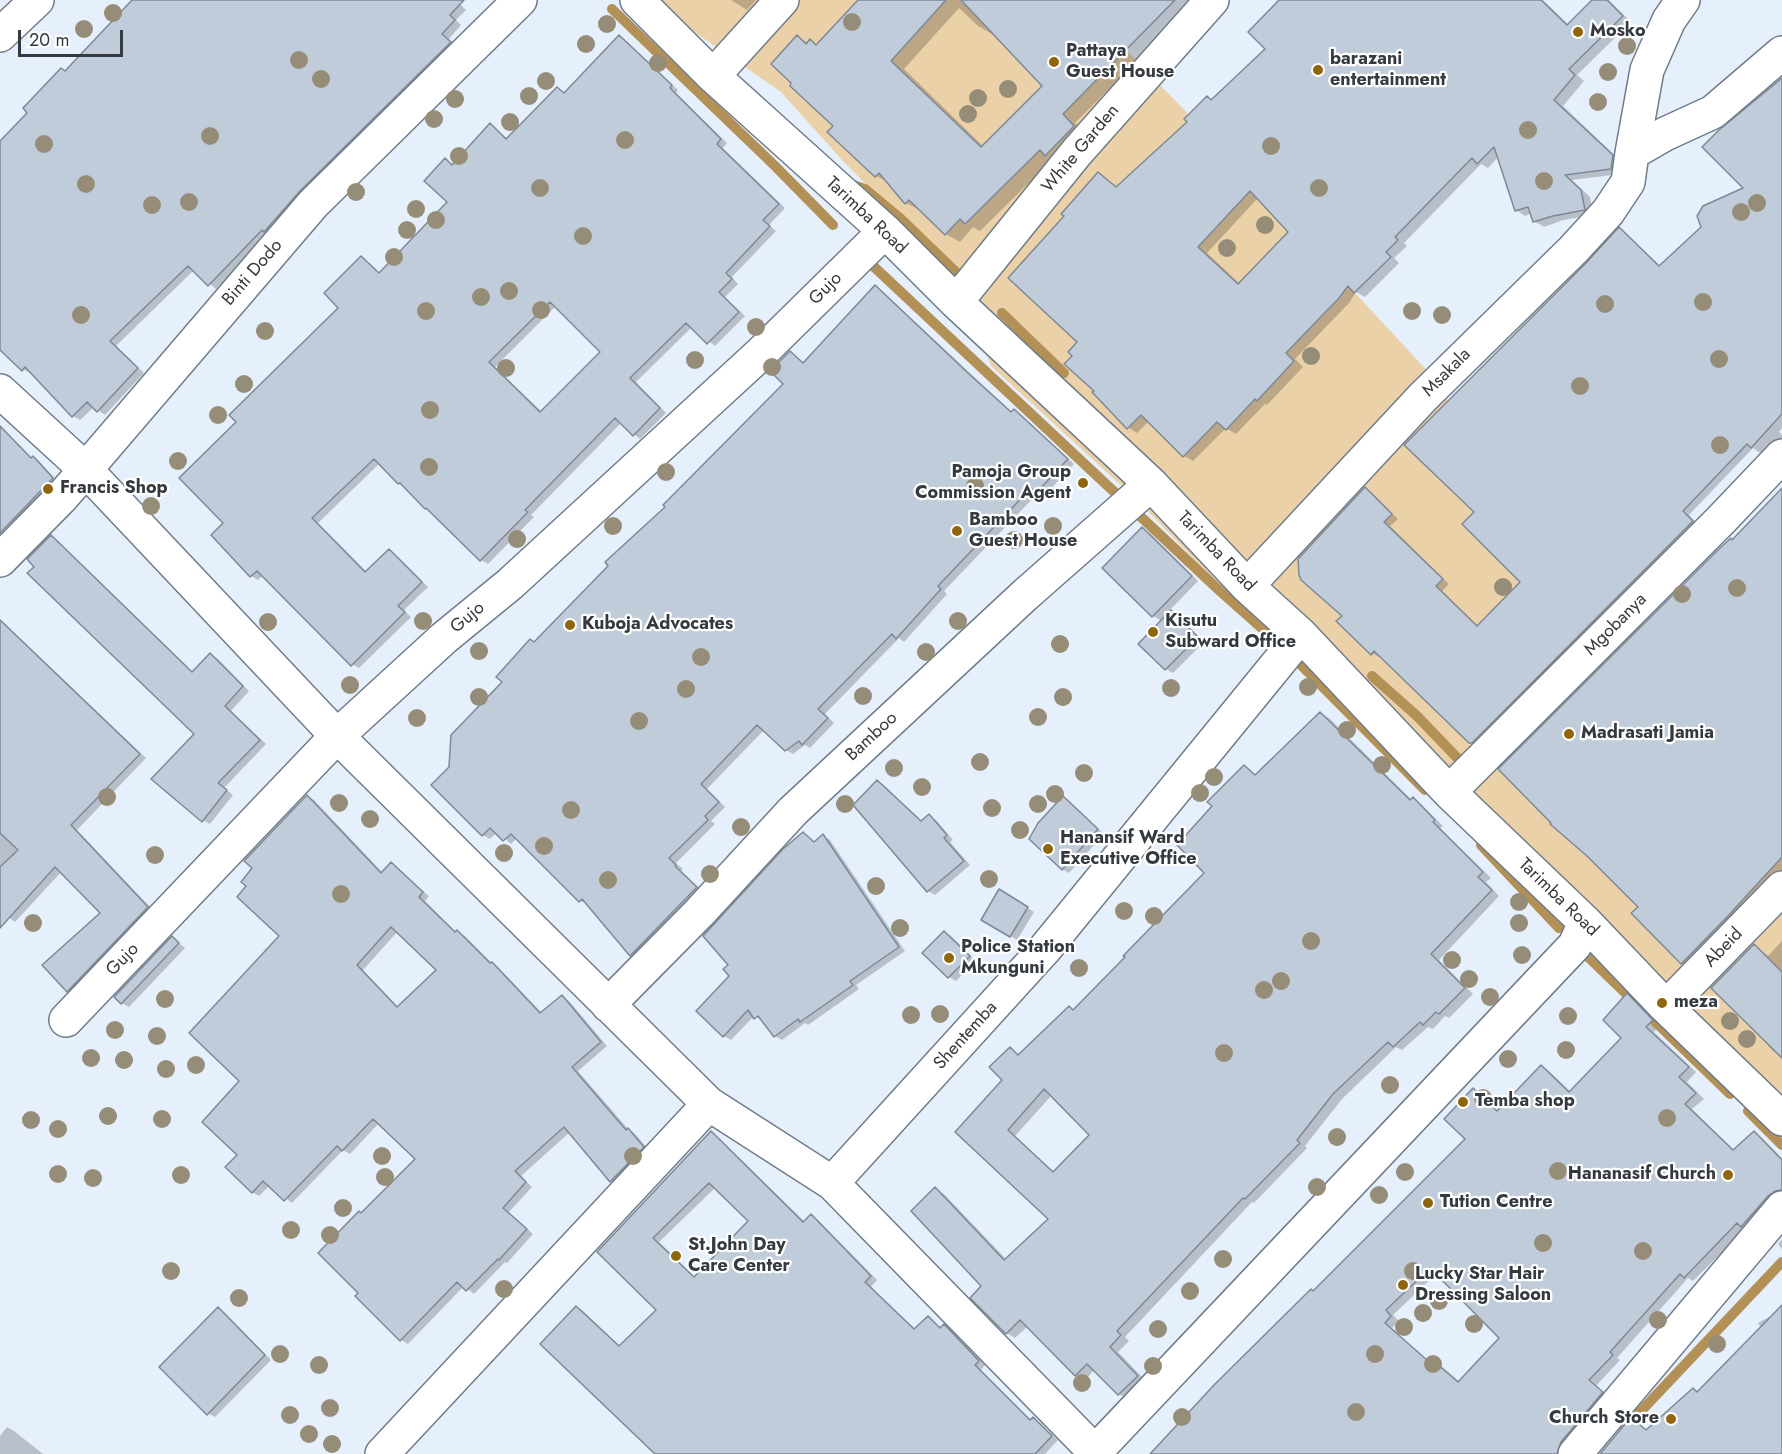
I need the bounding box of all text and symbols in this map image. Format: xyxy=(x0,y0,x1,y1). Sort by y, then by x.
scale bar xyxy=(21,18,126,56)
place label: Mosko xyxy=(1590,21,1646,43)
marker: Mosko xyxy=(1571,25,1585,39)
text: 20 m xyxy=(29,27,69,53)
place label: Pattaya Guest House xyxy=(1066,41,1174,84)
place label: barazani entertainment xyxy=(1330,49,1446,92)
marker: Pattaya Guest House xyxy=(1047,55,1061,69)
marker: barazani entertainment xyxy=(1311,63,1325,77)
street label: White Garden xyxy=(1038,100,1124,198)
street label: Tarimba Road xyxy=(821,173,911,259)
street label: Binti Dodo xyxy=(218,235,288,311)
street label: Gujo xyxy=(805,268,847,310)
street label: Msakala xyxy=(1418,344,1476,402)
place label: Pamoja Group Commission Agent xyxy=(915,462,1071,504)
marker: Pamoja Group Commission Agent xyxy=(1076,476,1090,490)
place label: Francis Shop xyxy=(60,478,168,500)
marker: Francis Shop xyxy=(41,482,55,496)
street label: Tarimba Road xyxy=(1172,507,1260,597)
place label: Bamboo Guest House xyxy=(969,510,1077,552)
marker: Bamboo Guest House xyxy=(950,524,964,538)
street label: Mgobanya xyxy=(1580,589,1652,661)
street label: Gujo xyxy=(447,598,489,638)
place label: Kisutu Subward Office xyxy=(1165,611,1296,654)
place label: Kuboja Advocates xyxy=(582,614,733,636)
marker: Kuboja Advocates xyxy=(563,618,577,632)
marker: Kisutu Subward Office xyxy=(1146,625,1160,639)
street label: Bamboo xyxy=(842,708,902,766)
place label: Madrasati Jamia xyxy=(1581,723,1714,745)
marker: Madrasati Jamia xyxy=(1562,727,1576,741)
place label: Hanansif Ward Executive Office xyxy=(1060,828,1197,870)
marker: Hanansif Ward Executive Office xyxy=(1041,842,1055,856)
street label: Tarimba Road xyxy=(1513,854,1603,942)
street label: Abeid xyxy=(1700,924,1748,972)
place label: Police Station Mkunguni xyxy=(961,937,1075,980)
street label: Gujo xyxy=(102,939,144,981)
marker: Police Station Mkunguni xyxy=(942,951,956,965)
place label: meza xyxy=(1674,992,1718,1014)
marker: meza xyxy=(1655,996,1669,1010)
street label: Shentemba xyxy=(930,997,1002,1075)
place label: Temba shop xyxy=(1475,1091,1575,1113)
marker: Temba shop xyxy=(1456,1095,1470,1109)
place label: Hananasif Church xyxy=(1568,1164,1716,1186)
marker: Hananasif Church xyxy=(1721,1168,1735,1182)
place label: Tution Centre xyxy=(1440,1192,1553,1214)
marker: Tution Centre xyxy=(1421,1196,1435,1210)
place label: St.John Day Care Center xyxy=(688,1235,790,1278)
marker: St.John Day Care Center xyxy=(669,1249,683,1263)
place label: Lucky Star Hair Dressing Saloon xyxy=(1415,1264,1551,1306)
marker: Lucky Star Hair Dressing Saloon xyxy=(1396,1278,1410,1292)
place label: Church Store xyxy=(1549,1408,1659,1430)
marker: Church Store xyxy=(1664,1412,1678,1426)

